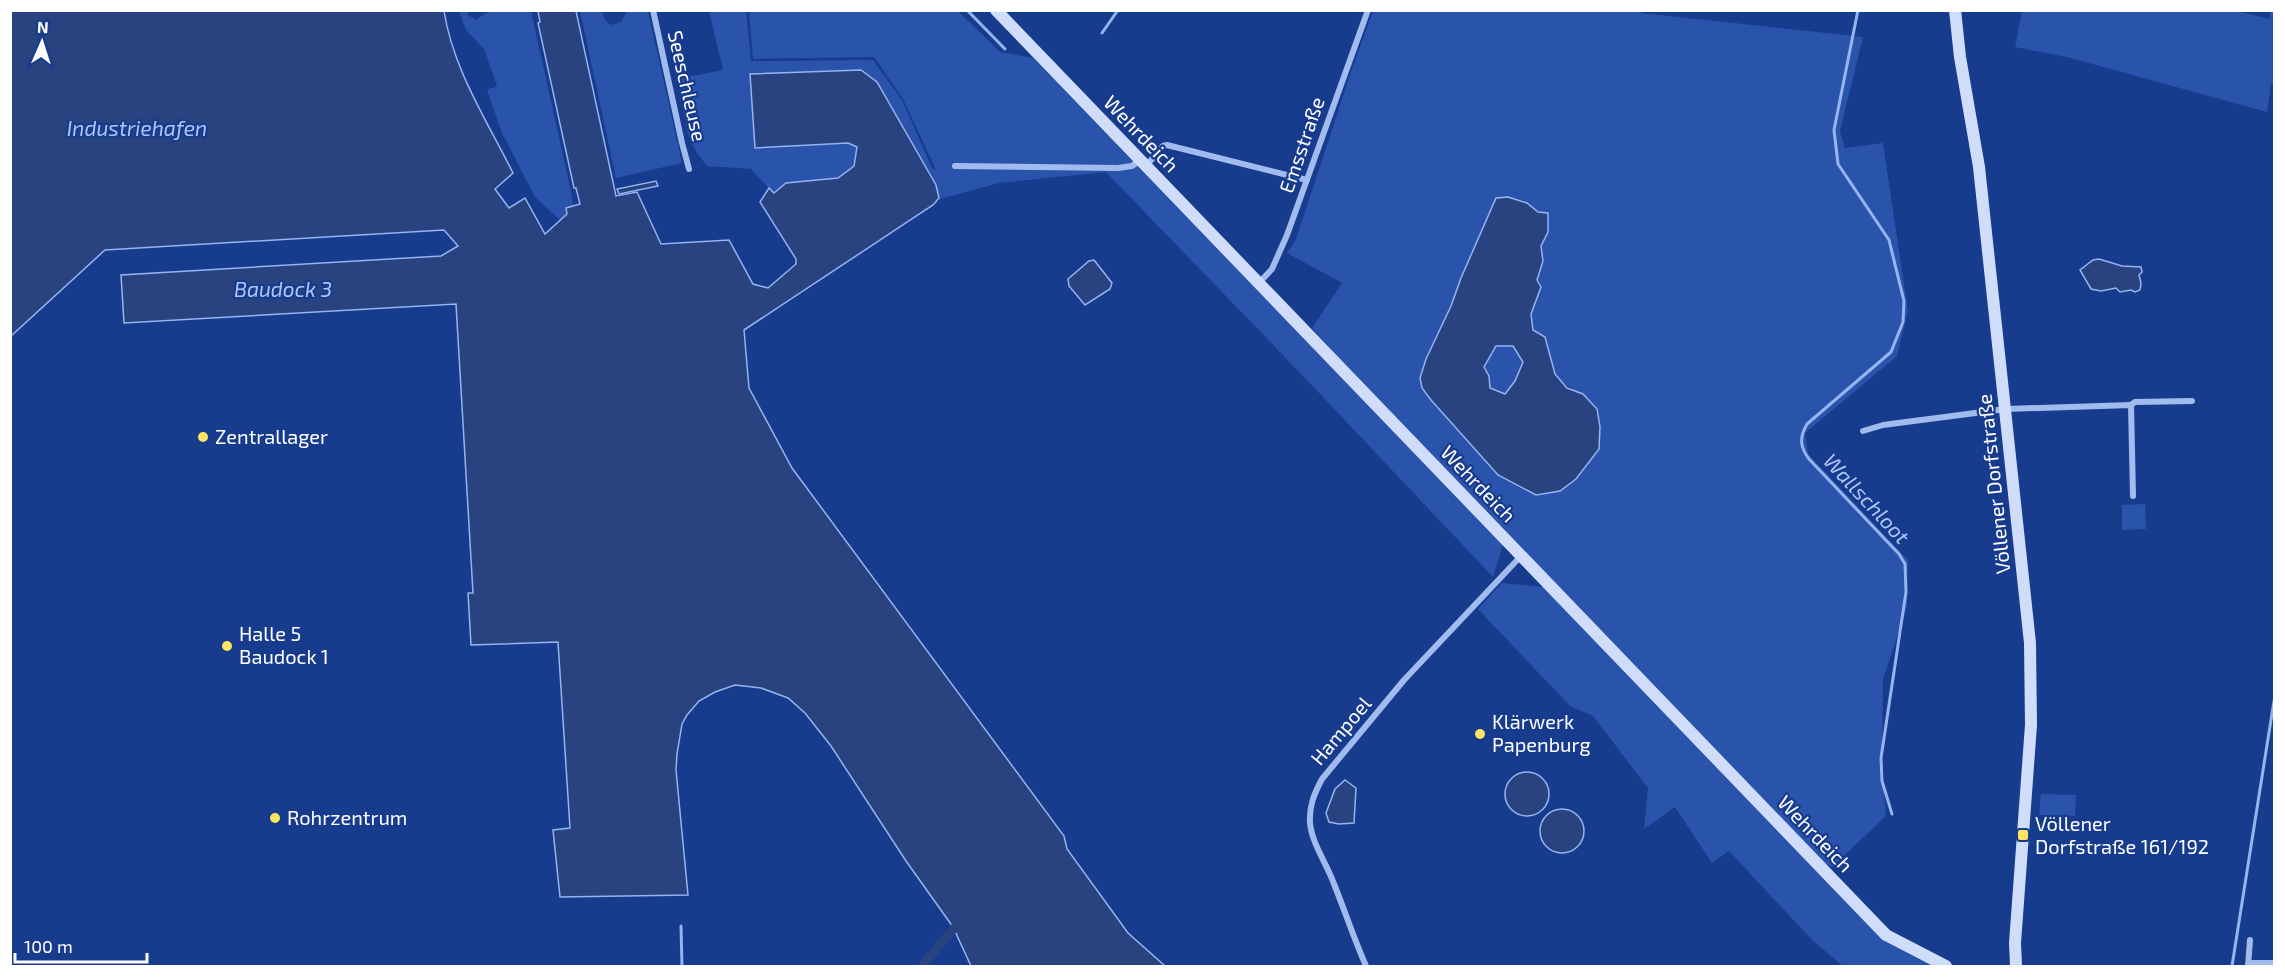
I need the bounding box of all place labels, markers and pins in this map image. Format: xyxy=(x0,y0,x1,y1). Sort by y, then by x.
place label: Zentrallager xyxy=(215,424,328,448)
marker: Zentrallager xyxy=(196,430,210,444)
place label: Halle 5 Baudock 1 xyxy=(239,621,329,668)
marker: Halle 5 Baudock 1 xyxy=(220,639,234,653)
place label: Klärwerk Papenburg xyxy=(1492,709,1591,756)
marker: Klärwerk Papenburg xyxy=(1473,727,1487,741)
place label: Rohrzentrum xyxy=(287,805,407,829)
marker: Rohrzentrum xyxy=(268,811,282,825)
place label: Völlener Dorfstraße 161/192 xyxy=(2035,811,2209,858)
marker: Völlener Dorfstraße 161/192 xyxy=(2016,828,2030,842)

